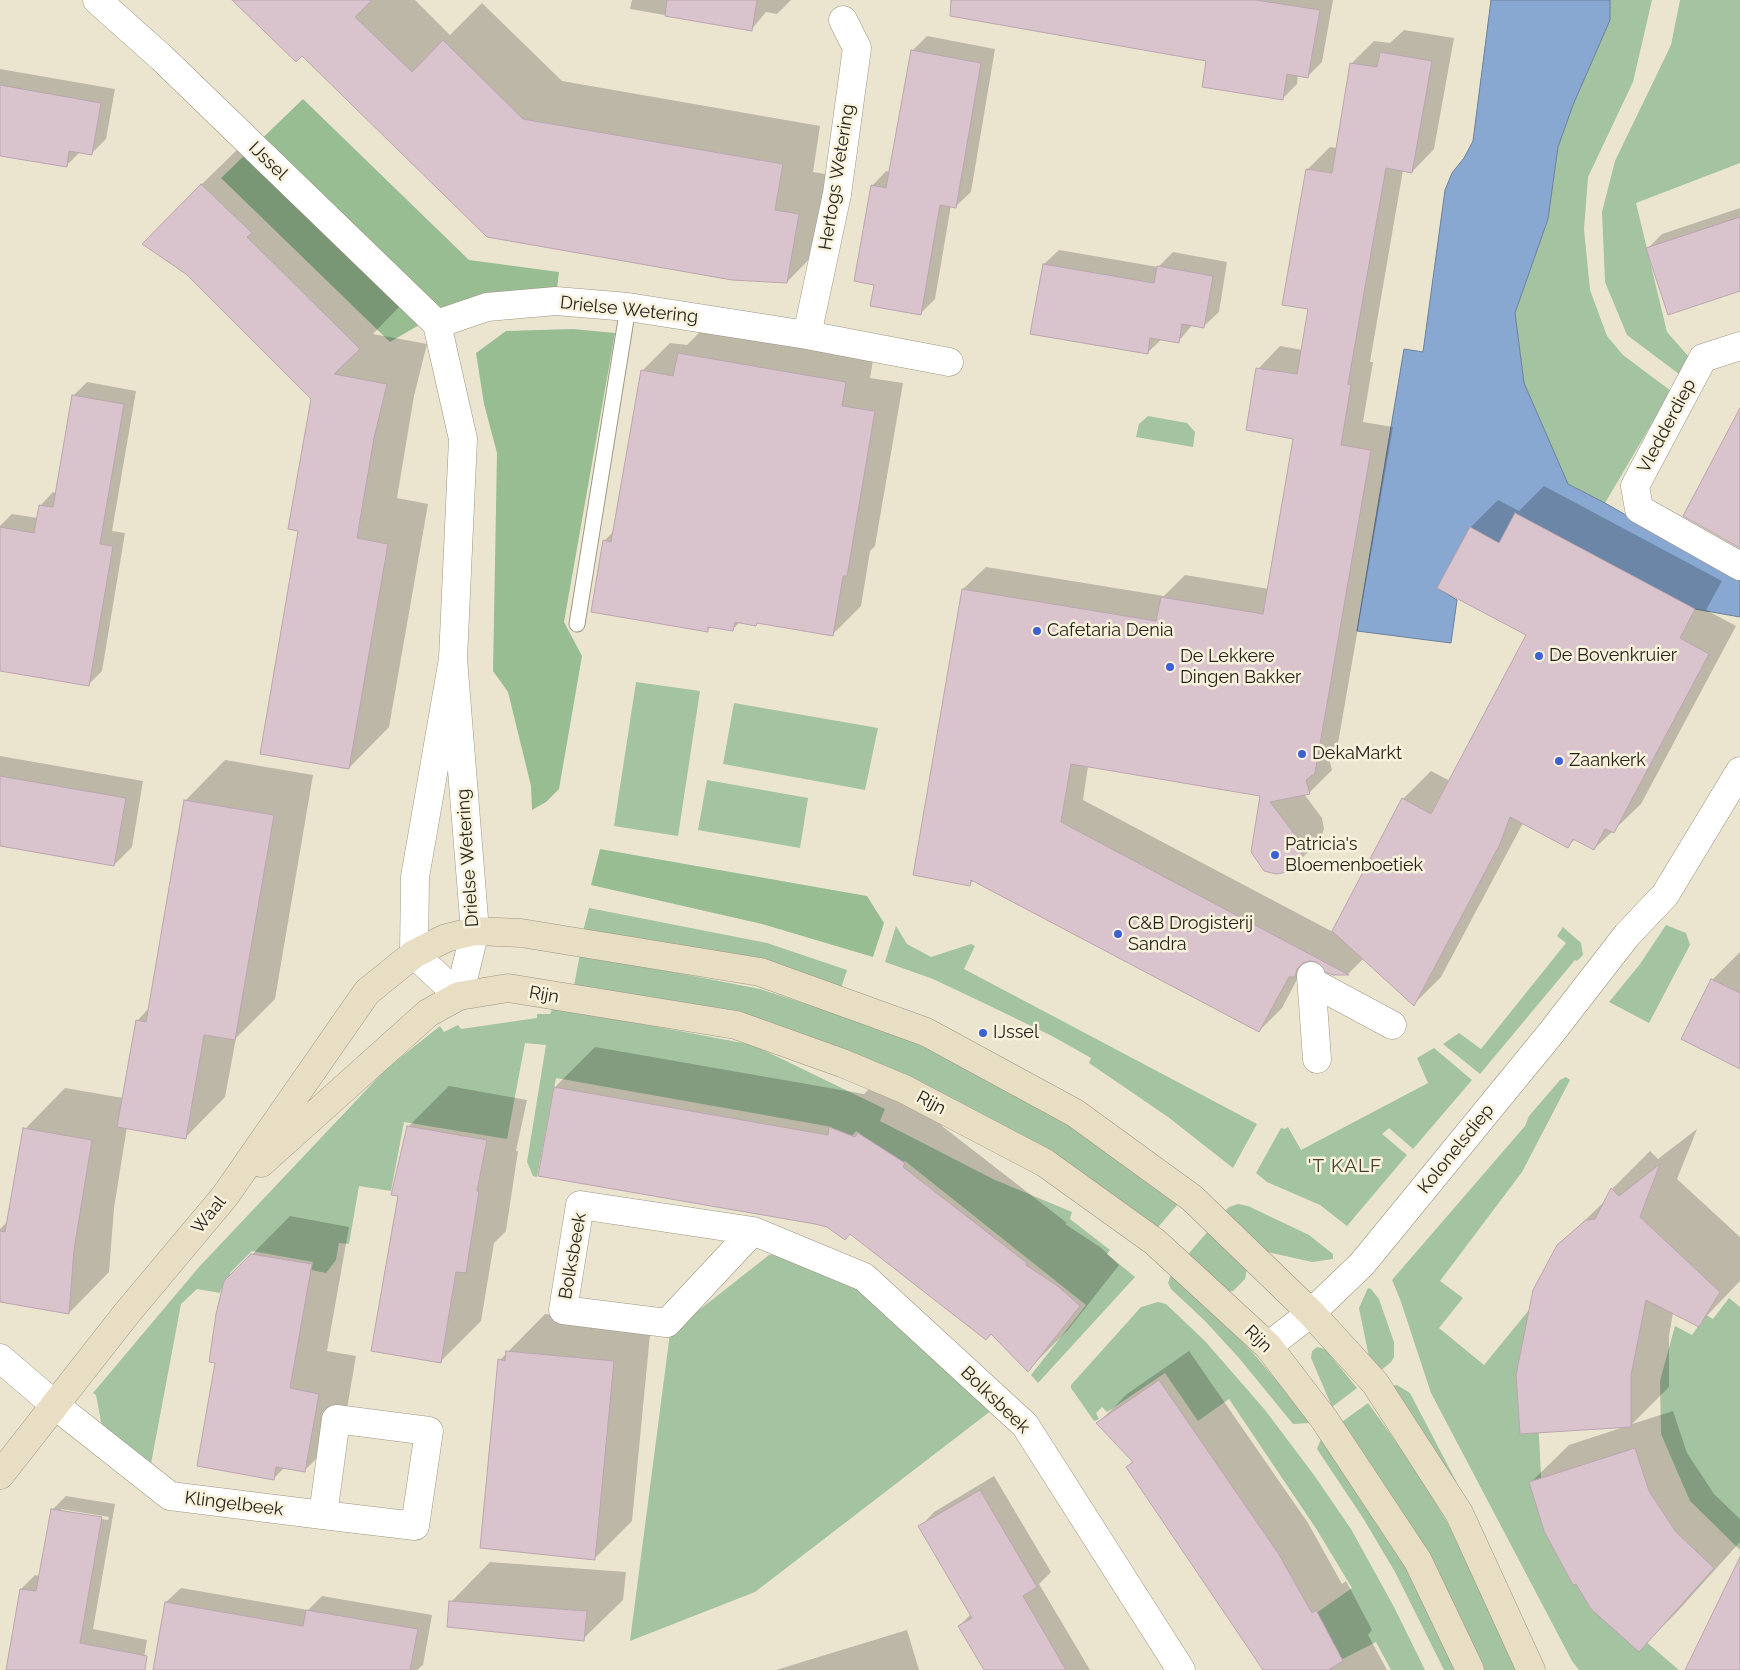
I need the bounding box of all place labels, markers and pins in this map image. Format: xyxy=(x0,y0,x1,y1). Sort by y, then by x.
place label: Cafetaria Denia xyxy=(1047,620,1173,642)
marker: Cafetaria Denia xyxy=(1031,625,1043,637)
place label: De Bovenkruier xyxy=(1549,645,1677,667)
place label: De Lekkere Dingen Bakker xyxy=(1180,646,1301,689)
marker: De Bovenkruier xyxy=(1533,650,1545,662)
marker: De Lekkere Dingen Bakker xyxy=(1164,661,1176,673)
place label: DekaMarkt xyxy=(1312,743,1402,765)
marker: DekaMarkt xyxy=(1296,748,1308,760)
place label: Zaankerk xyxy=(1569,750,1646,772)
marker: Zaankerk xyxy=(1553,755,1565,767)
place label: Patricia's Bloemenboetiek xyxy=(1285,834,1423,876)
marker: Patricia's Bloemenboetiek xyxy=(1269,849,1281,861)
place label: C&B Drogisterij Sandra xyxy=(1128,913,1253,956)
marker: C&B Drogisterij Sandra xyxy=(1112,928,1124,940)
place label: IJssel xyxy=(993,1022,1039,1044)
marker: IJssel xyxy=(977,1027,989,1039)

